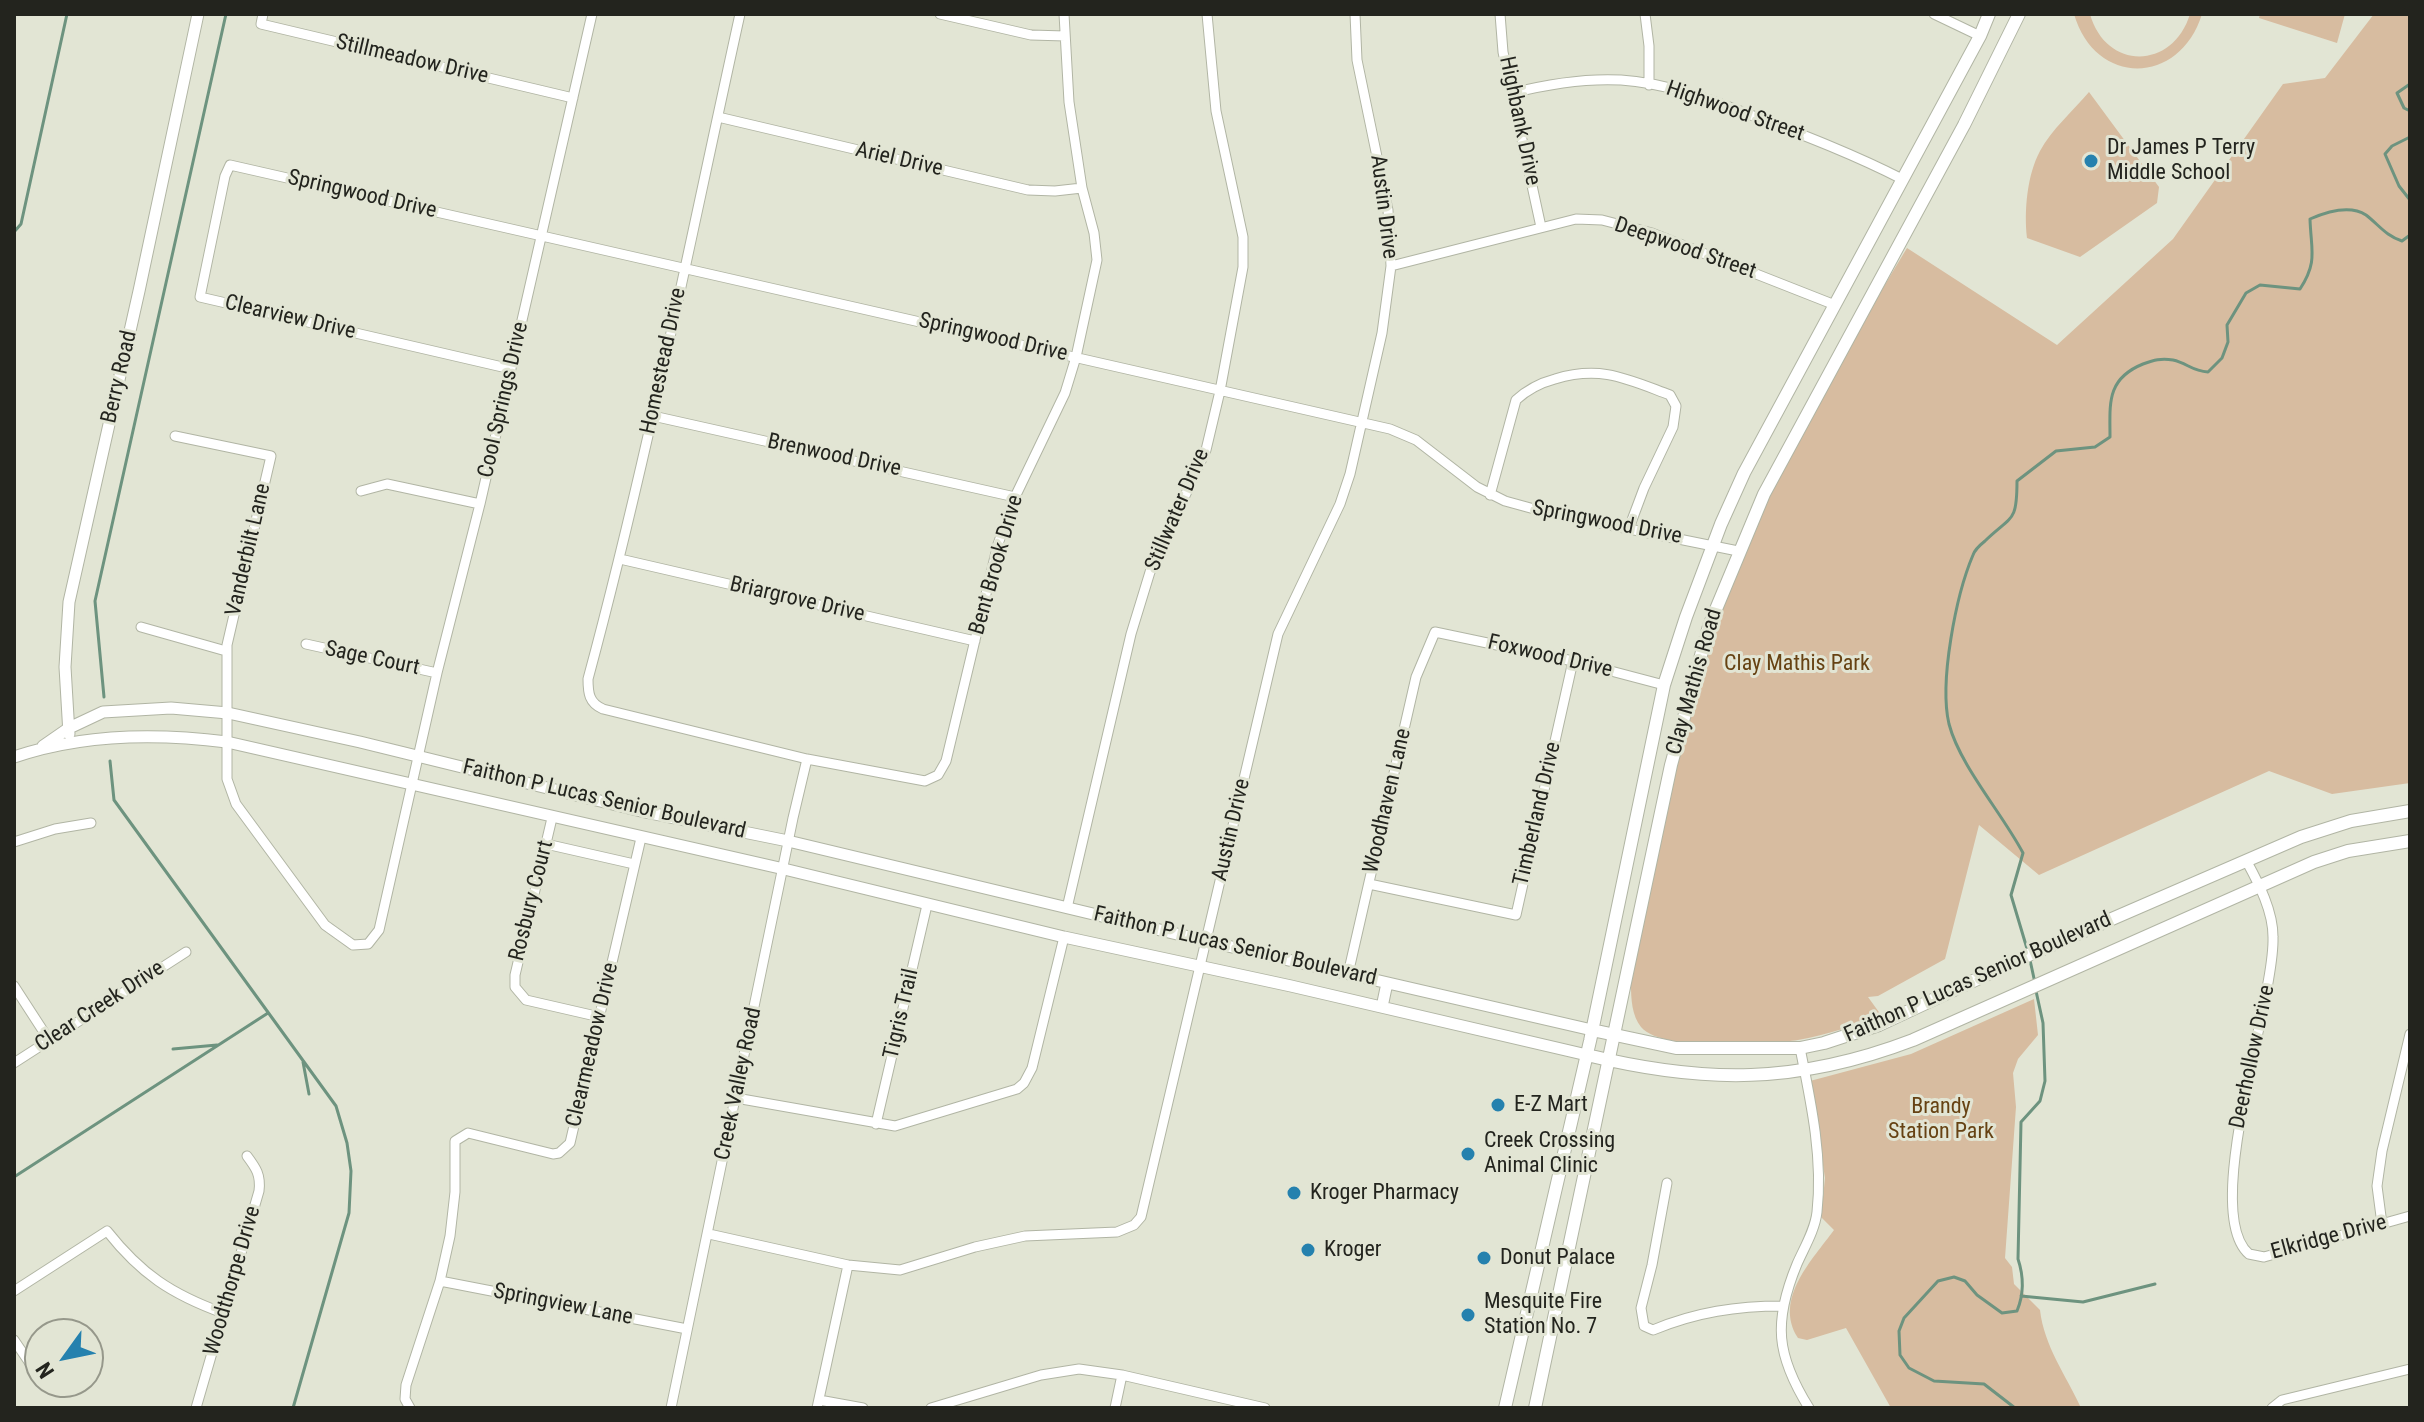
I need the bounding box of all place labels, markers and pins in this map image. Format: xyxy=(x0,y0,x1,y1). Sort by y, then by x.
place label: Dr James P Terry Middle School xyxy=(2107,135,2255,186)
marker: Dr James P Terry Middle School xyxy=(2082,152,2100,170)
place label: E-Z Mart xyxy=(1514,1092,1588,1118)
marker: E-Z Mart xyxy=(1489,1096,1507,1114)
place label: Creek Crossing Animal Clinic xyxy=(1484,1128,1615,1180)
marker: Creek Crossing Animal Clinic xyxy=(1459,1145,1477,1163)
place label: Kroger Pharmacy xyxy=(1310,1180,1459,1206)
marker: Kroger Pharmacy xyxy=(1285,1184,1303,1202)
place label: Kroger xyxy=(1324,1237,1381,1263)
marker: Kroger xyxy=(1299,1241,1317,1259)
place label: Donut Palace xyxy=(1500,1245,1615,1271)
marker: Donut Palace xyxy=(1475,1249,1493,1267)
place label: Mesquite Fire Station No. 7 xyxy=(1484,1289,1602,1340)
marker: Mesquite Fire Station No. 7 xyxy=(1459,1306,1477,1324)

